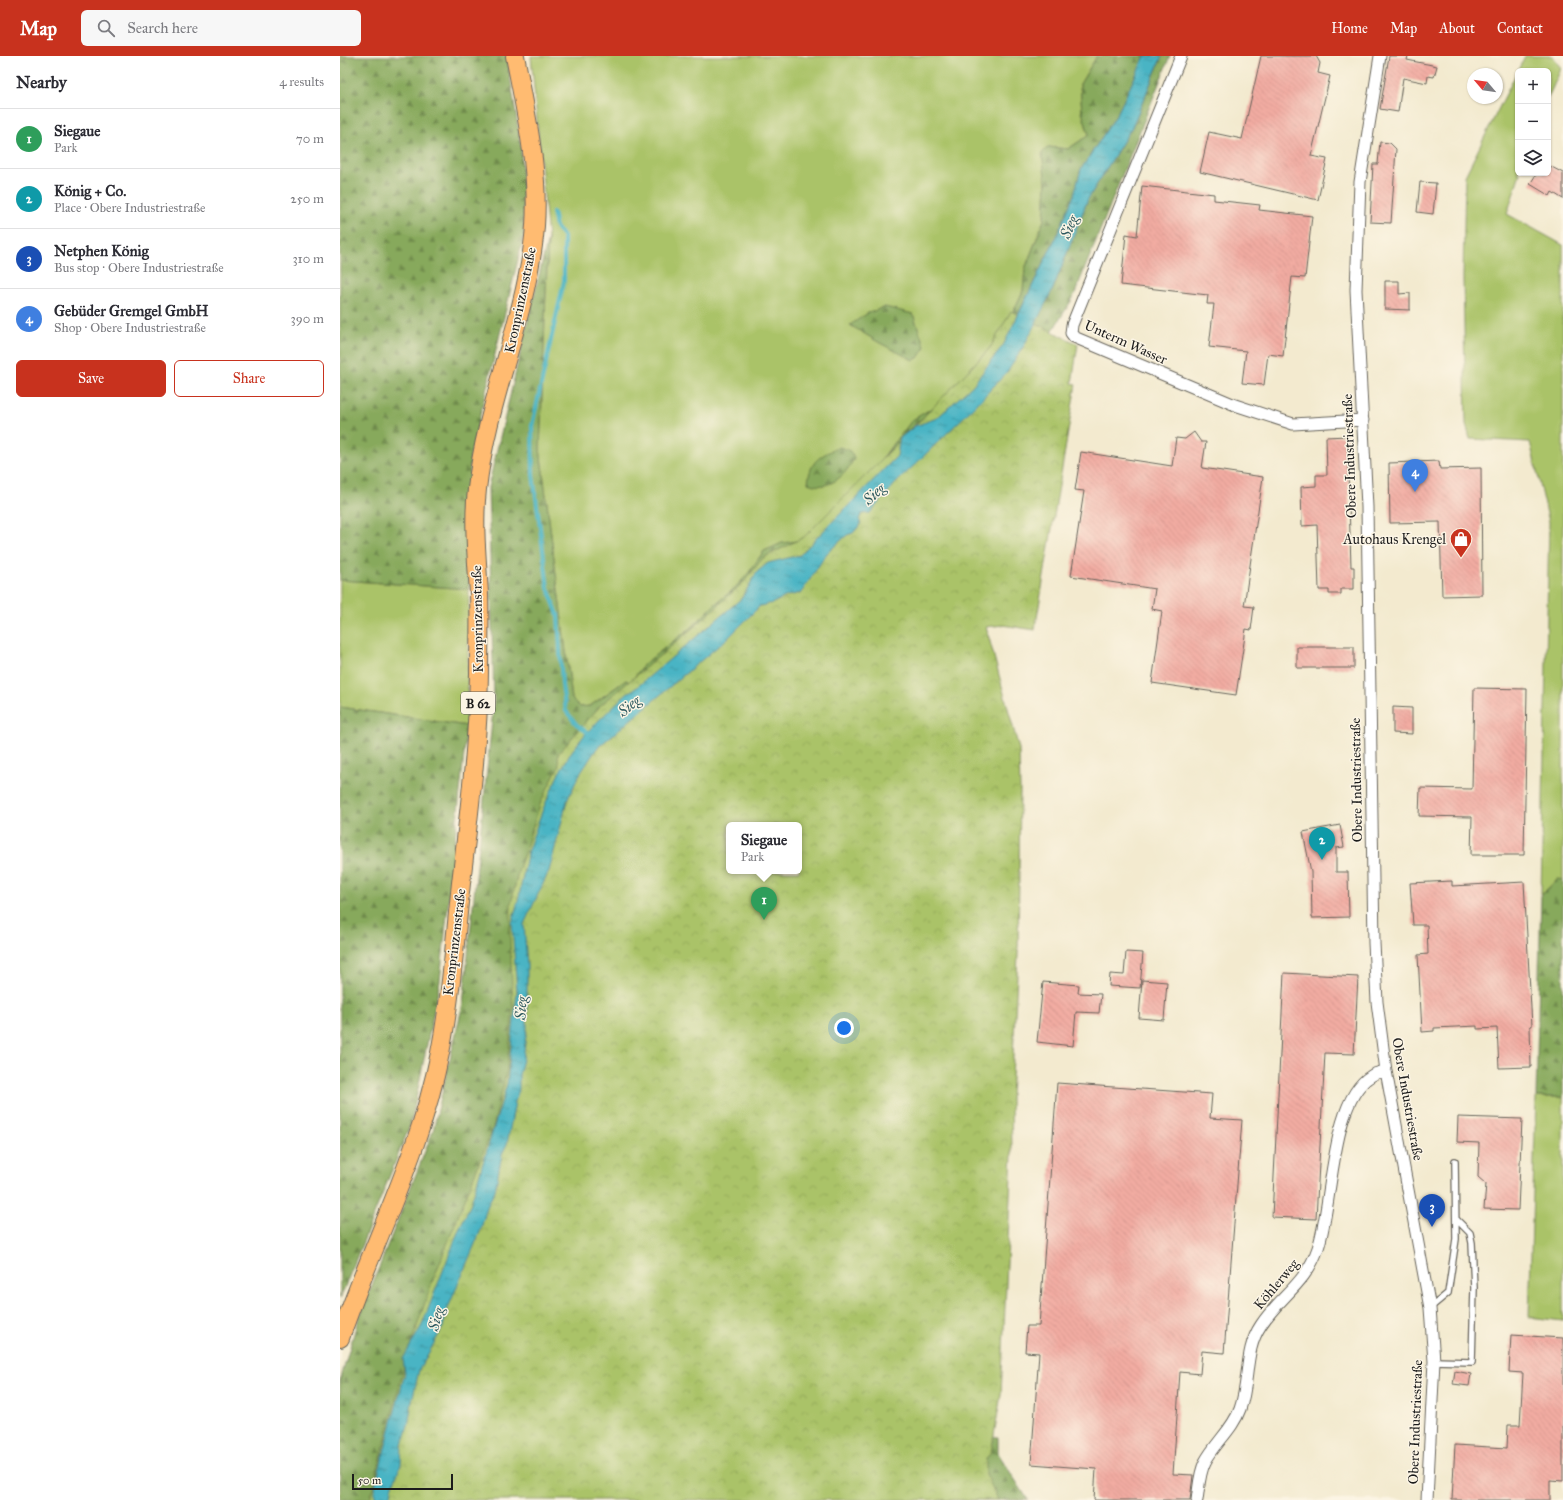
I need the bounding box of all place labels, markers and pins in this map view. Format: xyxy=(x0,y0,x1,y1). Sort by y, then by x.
pin: 4 xyxy=(1402,459,1428,492)
shop icon: Autohaus Krengel xyxy=(1448,526,1474,559)
place label: Autohaus Krengel xyxy=(1342,531,1446,548)
pin: 2 xyxy=(1309,827,1335,860)
pin: 1 xyxy=(751,887,777,920)
pin: 3 xyxy=(1419,1194,1445,1227)

